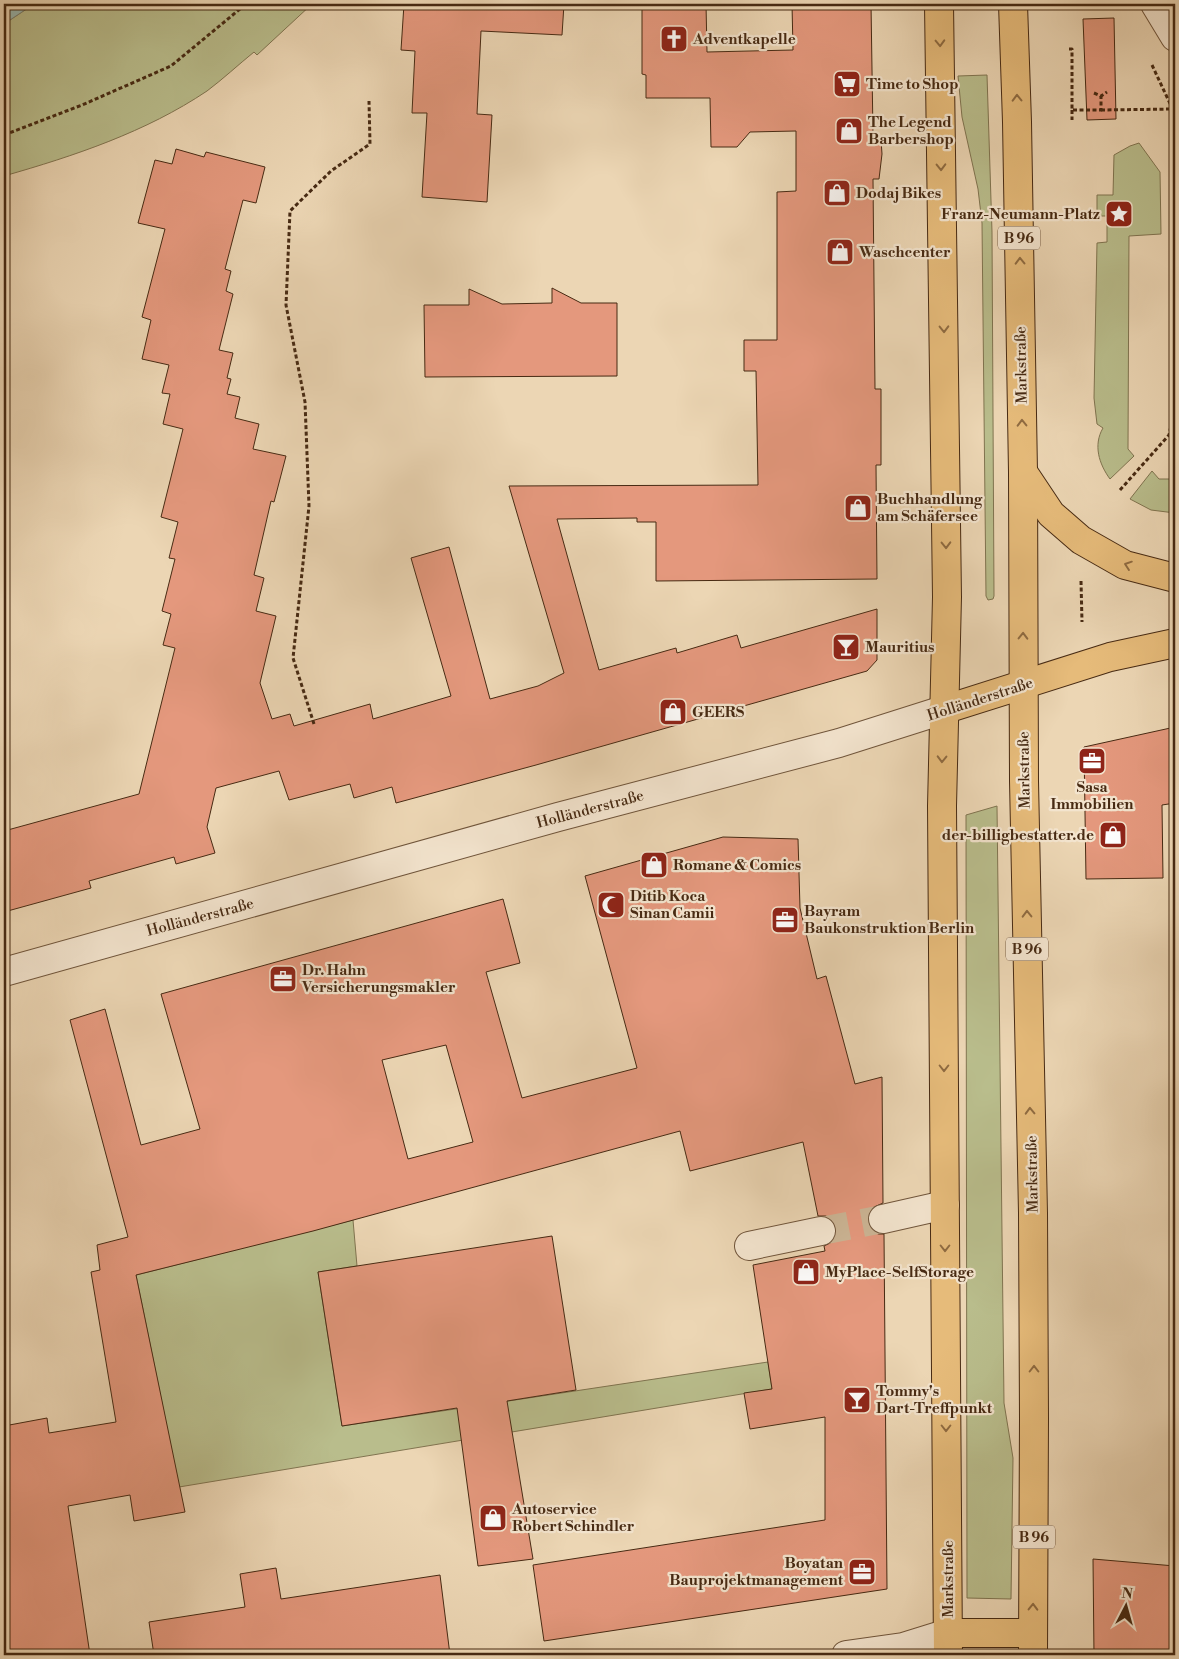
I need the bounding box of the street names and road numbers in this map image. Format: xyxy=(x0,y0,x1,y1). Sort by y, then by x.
road number: B 96 xyxy=(998,227,1040,250)
street label: Markstraße xyxy=(1011,326,1032,404)
street label: Holländerstraße xyxy=(925,673,1036,726)
street label: Markstraße xyxy=(1014,731,1035,809)
street label: Holländerstraße xyxy=(534,786,646,833)
street label: Holländerstraße xyxy=(144,894,256,941)
road number: B 96 xyxy=(1006,938,1048,961)
street label: Markstraße xyxy=(1022,1135,1043,1213)
road number: B 96 xyxy=(1013,1525,1055,1548)
street label: Markstraße xyxy=(939,1540,958,1618)

